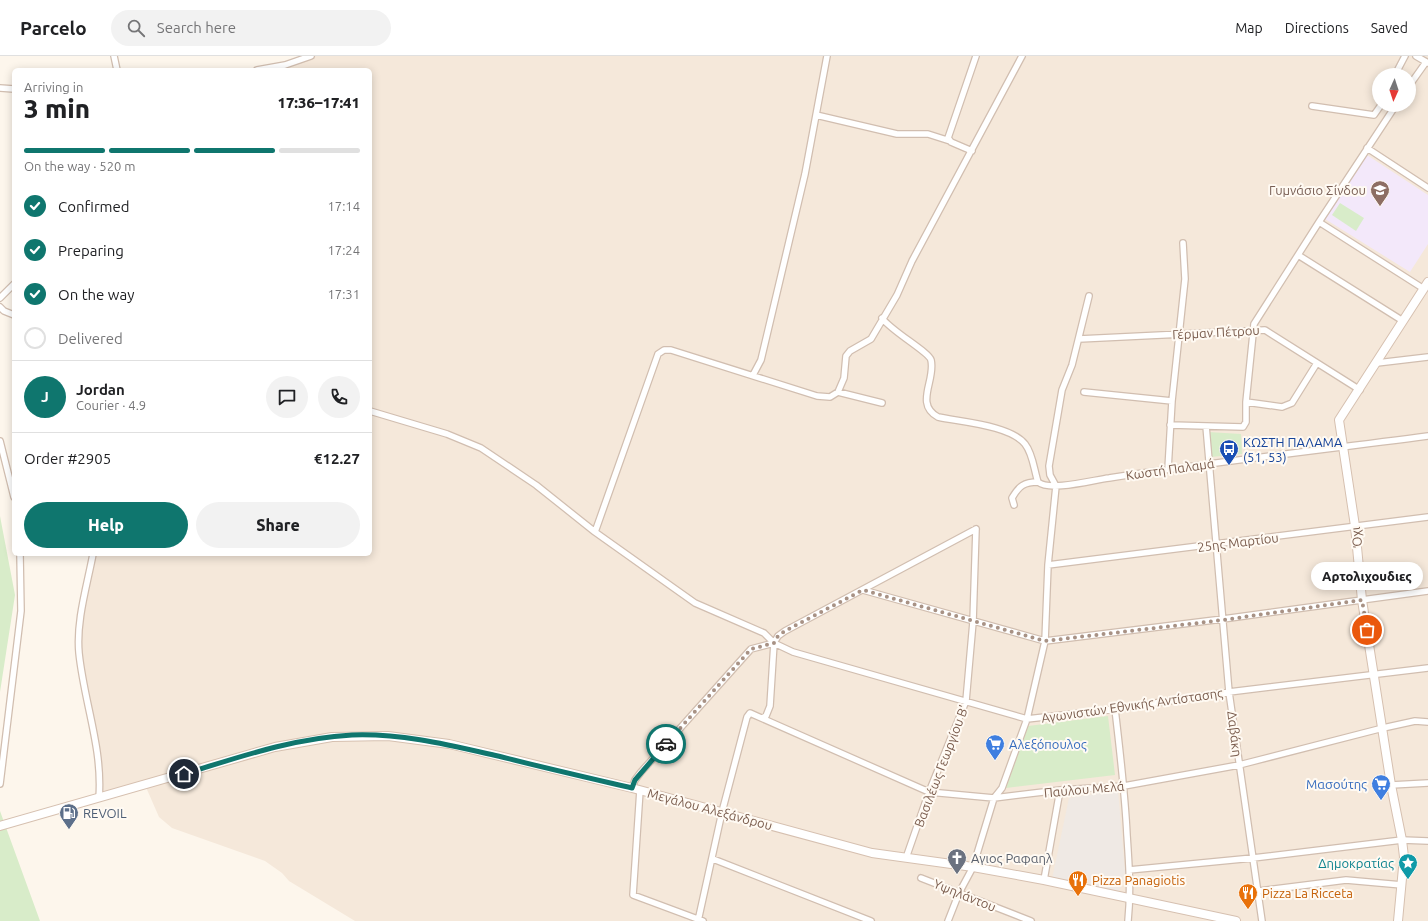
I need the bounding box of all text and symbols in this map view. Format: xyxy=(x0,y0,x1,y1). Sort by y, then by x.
search box xyxy=(111,10,391,46)
text: Parcelo xyxy=(20,17,87,39)
icon: search xyxy=(125,17,147,39)
text: Search here xyxy=(157,19,236,36)
text: Map xyxy=(1235,20,1263,36)
text: Directions xyxy=(1285,20,1349,36)
text: Saved xyxy=(1371,20,1408,36)
north arrow xyxy=(1372,68,1416,112)
map controls xyxy=(1372,68,1416,112)
text: Arriving in xyxy=(24,80,83,94)
text: 3 min xyxy=(24,94,90,123)
text: 17:36–17:41 xyxy=(277,94,360,111)
text: On the way · 520 m xyxy=(24,159,136,173)
school or university icon: Γυμνάσιο Σίνδου xyxy=(1369,179,1391,207)
place label: Γυμνάσιο Σίνδου xyxy=(1269,183,1366,197)
icon: check xyxy=(24,195,46,217)
text: Confirmed xyxy=(58,198,130,215)
text: 17:14 xyxy=(327,199,360,213)
icon: check xyxy=(24,239,46,261)
text: Preparing xyxy=(58,242,124,259)
text: 17:24 xyxy=(327,243,360,257)
icon: check xyxy=(24,283,46,305)
text: On the way xyxy=(58,286,134,303)
text: 17:31 xyxy=(327,287,360,301)
street label: Γέρμαν Πέτρου xyxy=(1172,323,1260,341)
text: Delivered xyxy=(58,330,123,347)
button: chat xyxy=(266,376,308,418)
button: phone xyxy=(318,376,360,418)
text: Jordan xyxy=(76,381,125,398)
text: J xyxy=(41,388,49,405)
text: Courier · 4.9 xyxy=(76,398,146,412)
place label: ΚΩΣΤΗ ΠΑΛΑΜΑ (51, 53) xyxy=(1243,435,1343,465)
bus stop icon: ΚΩΣΤΗ ΠΑΛΑΜΑ (51, 53) xyxy=(1218,438,1240,466)
text: Order #2905 xyxy=(24,450,111,467)
text: €12.27 xyxy=(314,450,360,467)
street label: Κωστή Παλαμά xyxy=(1125,456,1215,482)
button: Help xyxy=(24,502,188,548)
button: Share xyxy=(196,502,360,548)
street label: Όχι xyxy=(1348,526,1364,549)
street label: 25ης Μαρτίου xyxy=(1197,530,1280,555)
callout: Αρτολιχουδιες xyxy=(1311,562,1423,590)
text: Αρτολιχουδιες xyxy=(1322,569,1412,583)
pin xyxy=(1350,613,1384,647)
icon: bag xyxy=(1356,619,1378,641)
street label: Αγωνιστών Εθνικής Αντίστασης xyxy=(1040,685,1224,726)
street label: Βασιλέως Γεωργίου Β' xyxy=(911,703,972,829)
street label: Δαβάκη xyxy=(1225,710,1245,758)
courier xyxy=(646,724,686,764)
icon: car xyxy=(655,733,677,755)
supermarket icon: Αλεξόπουλος xyxy=(984,733,1006,761)
place label: Αλεξόπουλος xyxy=(1009,737,1087,752)
pin xyxy=(167,757,201,791)
icon: home xyxy=(173,763,195,785)
supermarket icon: Μασούτης xyxy=(1370,773,1392,801)
place label: Μασούτης xyxy=(1306,777,1367,792)
street label: Παύλου Μελά xyxy=(1043,778,1125,799)
street label: Μεγάλου Αλεξάνδρου xyxy=(646,786,774,833)
fuel station icon: REVOIL xyxy=(58,802,80,830)
place label: REVOIL xyxy=(83,806,127,820)
church icon: Αγιος Ραφαηλ xyxy=(946,847,968,875)
place label: Αγιος Ραφαηλ xyxy=(971,851,1053,866)
place icon: Δημοκρατίας xyxy=(1397,852,1419,880)
place label: Δημοκρατίας xyxy=(1318,856,1394,871)
restaurant icon: Pizza Panagiotis xyxy=(1067,869,1089,897)
place label: Pizza Panagiotis xyxy=(1092,873,1185,887)
street label: Υψηλάντου xyxy=(932,876,998,914)
restaurant icon: Pizza La Ricceta xyxy=(1237,882,1259,910)
place label: Pizza La Ricceta xyxy=(1262,886,1353,900)

